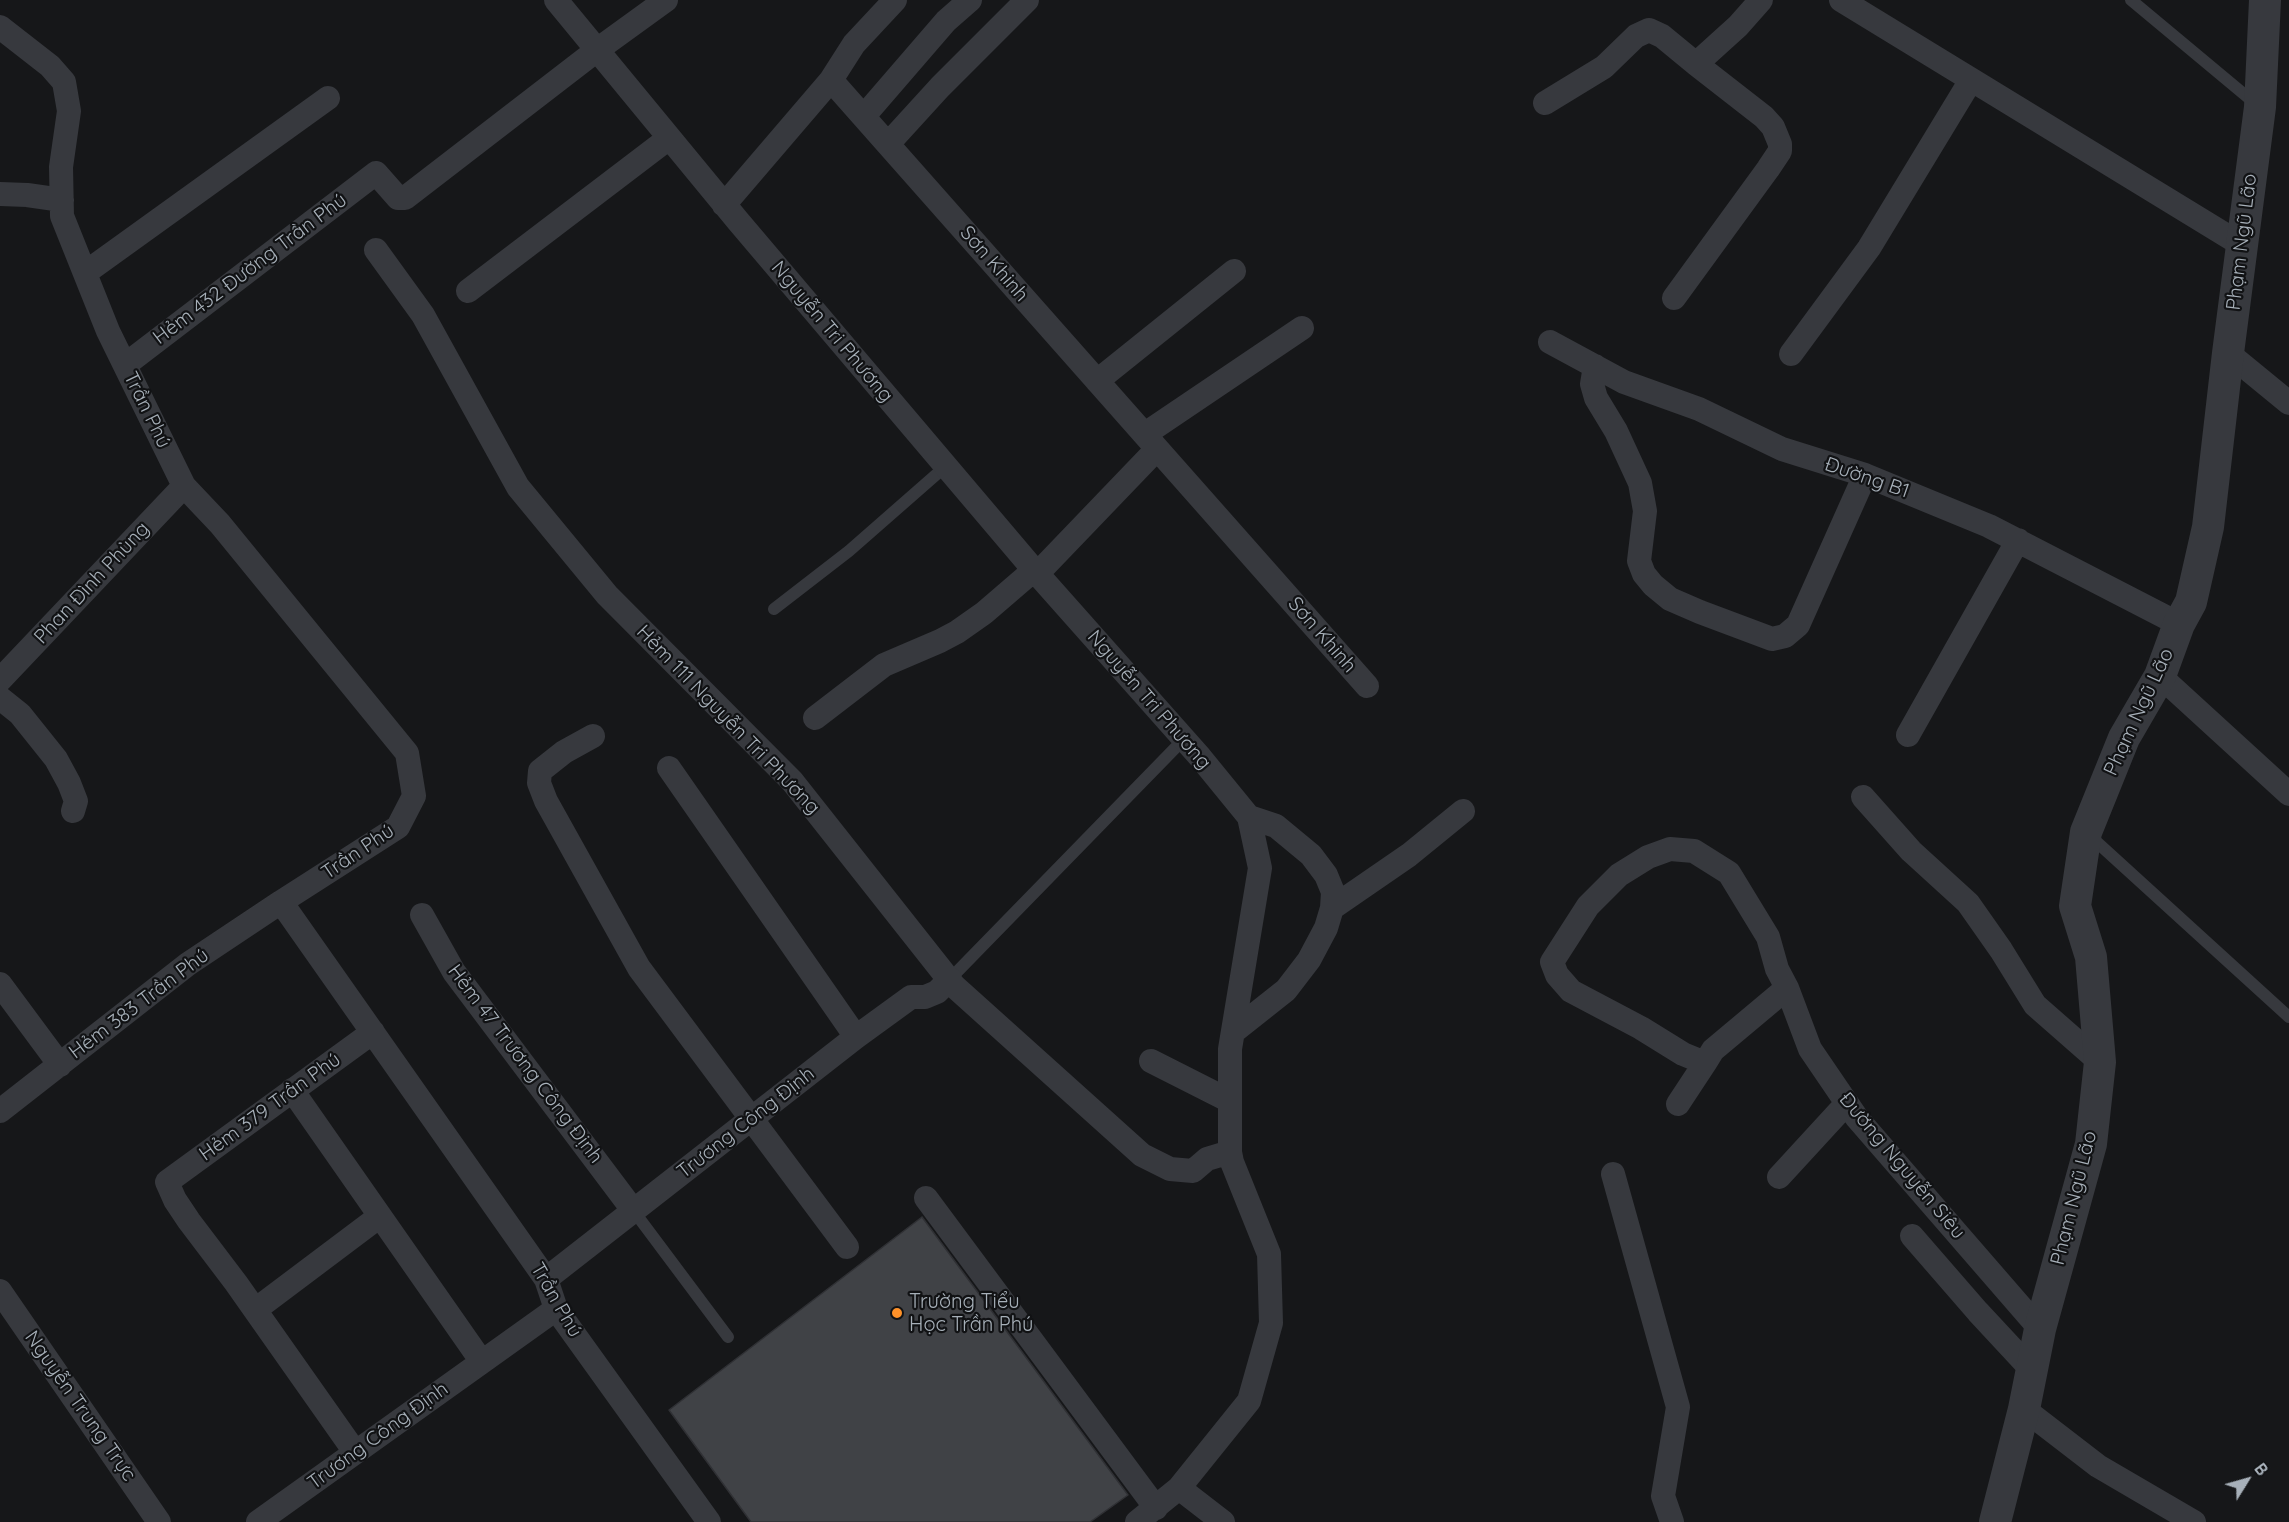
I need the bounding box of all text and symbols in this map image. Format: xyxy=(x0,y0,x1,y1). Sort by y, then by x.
street label: Phạm Ngũ Lão xyxy=(2222,172,2262,312)
street label: Hẻm 432 Đường Trần Phú xyxy=(148,188,352,350)
street label: Sơn Khinh xyxy=(955,221,1033,307)
street label: Nguyễn Tri Phương xyxy=(766,257,898,407)
street label: Trần Phú xyxy=(118,368,176,452)
street label: Đường B1 xyxy=(1822,452,1912,504)
street label: Phan Đình Phùng xyxy=(29,517,155,649)
street label: Sơn Khinh xyxy=(1283,592,1361,678)
street label: Hẻm 111 Nguyễn Tri Phương xyxy=(631,620,825,820)
street label: Nguyễn Tri Phương xyxy=(1082,625,1216,775)
street label: Phạm Ngũ Lão xyxy=(2099,645,2179,779)
street label: Trần Phú xyxy=(317,819,399,885)
street label: Hẻm 383 Trần Phú xyxy=(64,944,214,1064)
street label: Hẻm 47 Trương Công Định xyxy=(442,960,608,1168)
street label: Hẻm 379 Trần Phú xyxy=(195,1048,345,1166)
street label: Trương Công Định xyxy=(673,1062,819,1184)
street label: Đường Nguyễn Siêu xyxy=(1834,1088,1970,1244)
street label: Phạm Ngũ Lão xyxy=(2046,1128,2102,1268)
street label: Trần Phú xyxy=(525,1258,587,1342)
place label: Trường Tiểu Học Trần Phú xyxy=(909,1290,1033,1337)
marker: Trường Tiểu Học Trần Phú xyxy=(890,1306,904,1320)
street label: Nguyễn Trung Trực xyxy=(19,1326,141,1486)
street label: Trương Công Định xyxy=(303,1377,453,1495)
north arrow xyxy=(2217,1450,2277,1510)
text: B xyxy=(2250,1459,2273,1479)

